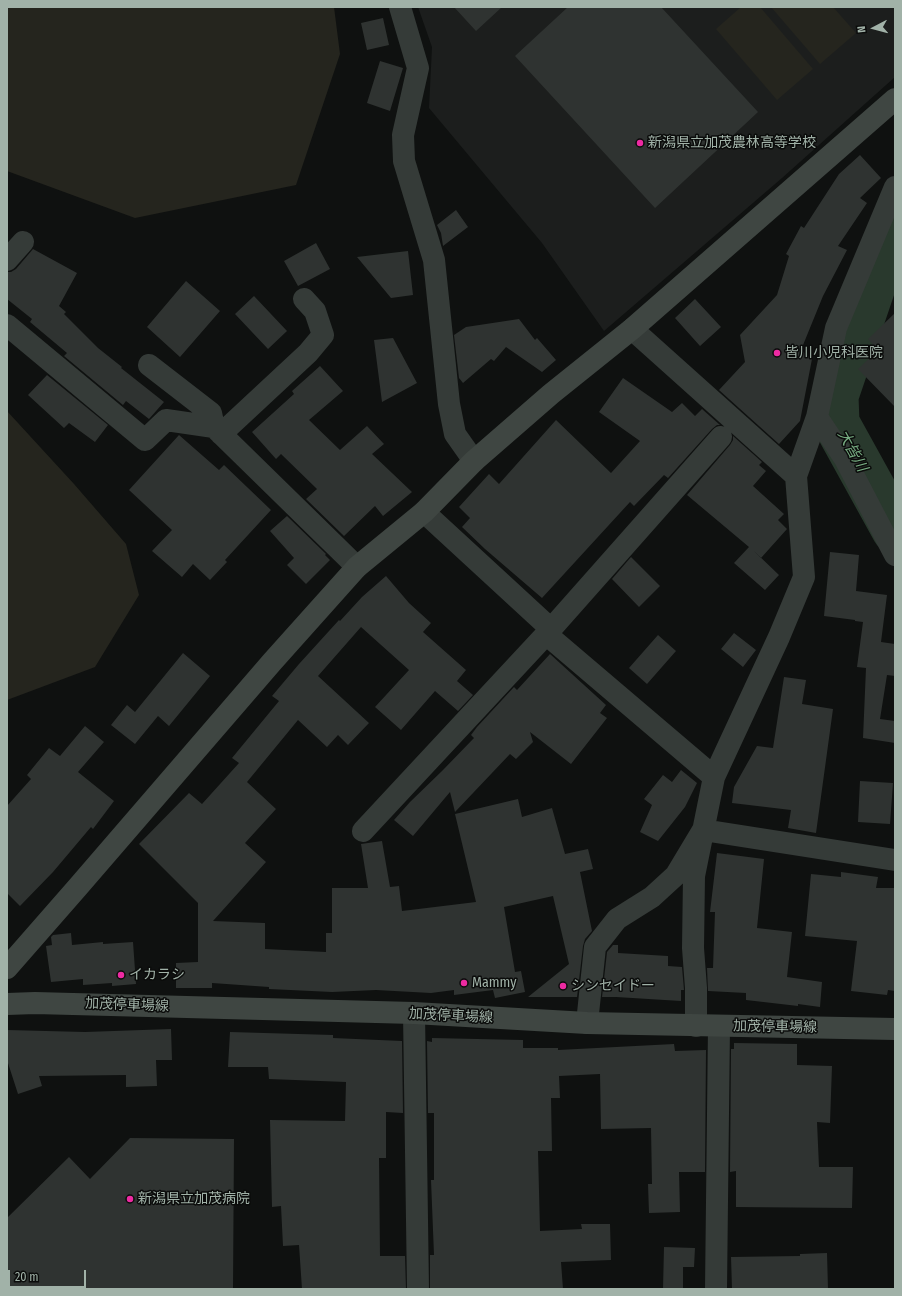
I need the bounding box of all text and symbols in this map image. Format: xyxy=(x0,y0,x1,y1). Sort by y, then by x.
north arrow xyxy=(854,8,894,48)
text: N xyxy=(855,25,868,33)
place label: 新潟県立加茂農林高等学校 xyxy=(648,135,816,151)
marker: 新潟県立加茂農林高等学校 xyxy=(635,138,645,148)
place label: 皆川小児科医院 xyxy=(785,345,883,361)
marker: 皆川小児科医院 xyxy=(772,348,782,358)
water label: 大皆川 xyxy=(833,427,871,475)
place label: イカラシ xyxy=(129,967,185,983)
marker: イカラシ xyxy=(116,970,126,980)
place label: Mammy xyxy=(472,975,516,991)
marker: Mammy xyxy=(459,978,469,988)
place label: シンセイドー xyxy=(571,978,655,994)
marker: シンセイドー xyxy=(558,981,568,991)
street label: 加茂停車場線 xyxy=(85,995,169,1015)
street label: 加茂停車場線 xyxy=(409,1005,493,1027)
street label: 加茂停車場線 xyxy=(733,1018,817,1036)
place label: 新潟県立加茂病院 xyxy=(138,1191,250,1207)
marker: 新潟県立加茂病院 xyxy=(125,1194,135,1204)
scale bar xyxy=(10,1262,88,1288)
text: 20 m xyxy=(15,1270,39,1284)

